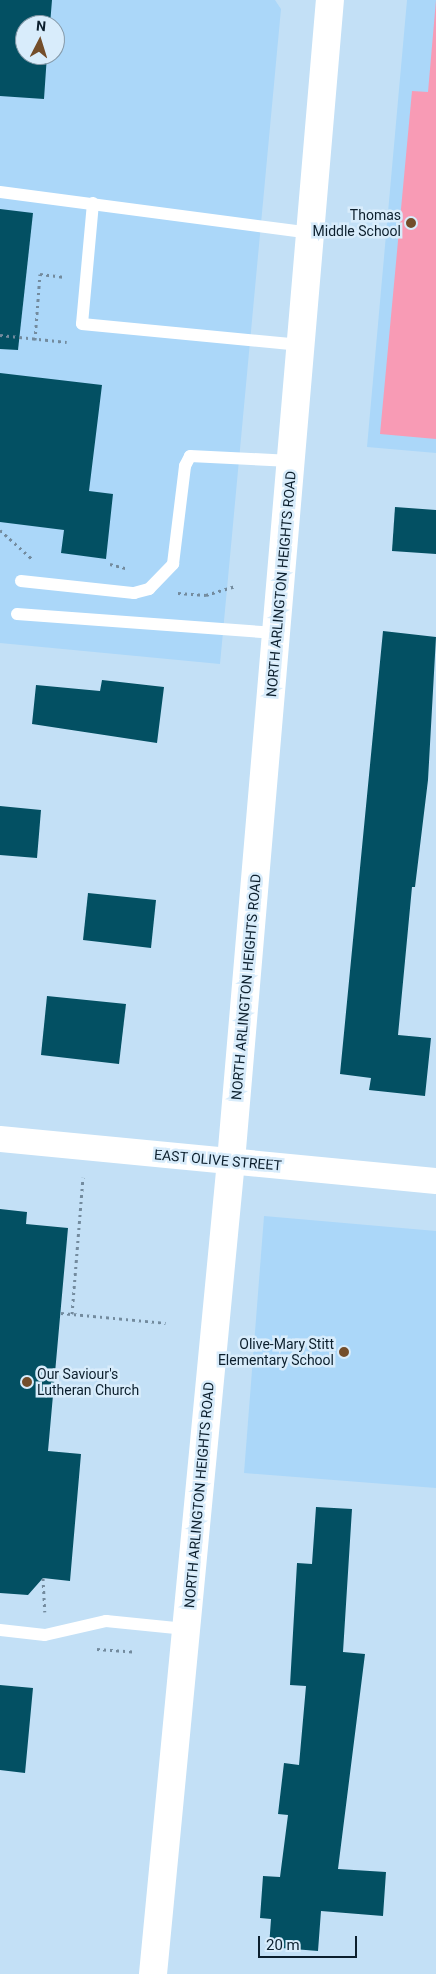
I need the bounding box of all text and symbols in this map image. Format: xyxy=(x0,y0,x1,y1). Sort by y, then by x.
north arrow xyxy=(15,15,65,65)
text: N xyxy=(36,18,47,34)
place label: Thomas Middle School xyxy=(313,207,401,240)
marker: Thomas Middle School xyxy=(405,217,417,229)
street label: NORTH ARLINGTON HEIGHTS ROAD xyxy=(263,470,299,698)
street label: NORTH ARLINGTON HEIGHTS ROAD xyxy=(228,873,264,1101)
street label: EAST OLIVE STREET xyxy=(153,1146,283,1174)
place label: Olive-Mary Stitt Elementary School xyxy=(218,1336,334,1368)
marker: Olive-Mary Stitt Elementary School xyxy=(338,1346,350,1358)
place label: Our Saviour's Lutheran Church xyxy=(37,1366,139,1398)
marker: Our Saviour's Lutheran Church xyxy=(21,1376,33,1388)
street label: NORTH ARLINGTON HEIGHTS ROAD xyxy=(181,1381,217,1609)
scale bar xyxy=(261,1926,360,1958)
text: 20 m xyxy=(266,1936,300,1954)

